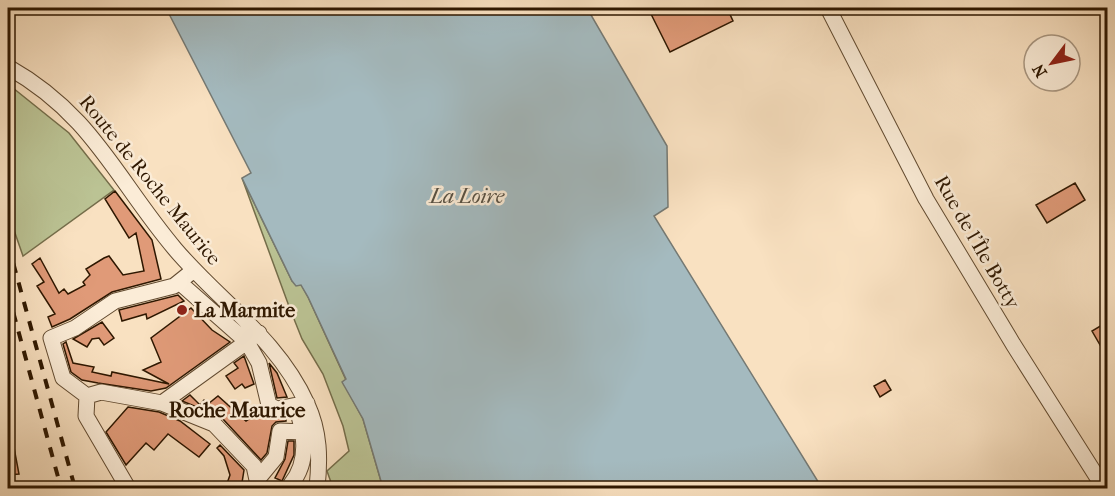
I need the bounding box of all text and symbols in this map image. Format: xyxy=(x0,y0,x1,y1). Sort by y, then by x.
north arrow xyxy=(1022,33,1082,93)
text: N xyxy=(1028,60,1051,81)
street label: Route de Roche Maurice xyxy=(74,90,226,270)
street label: Rue de l'Île Botty xyxy=(930,171,1026,314)
water label: La Loire xyxy=(428,184,505,208)
place label: La Marmite xyxy=(194,299,295,322)
marker: La Marmite xyxy=(175,303,189,317)
district label: Roche Maurice xyxy=(169,398,306,422)

